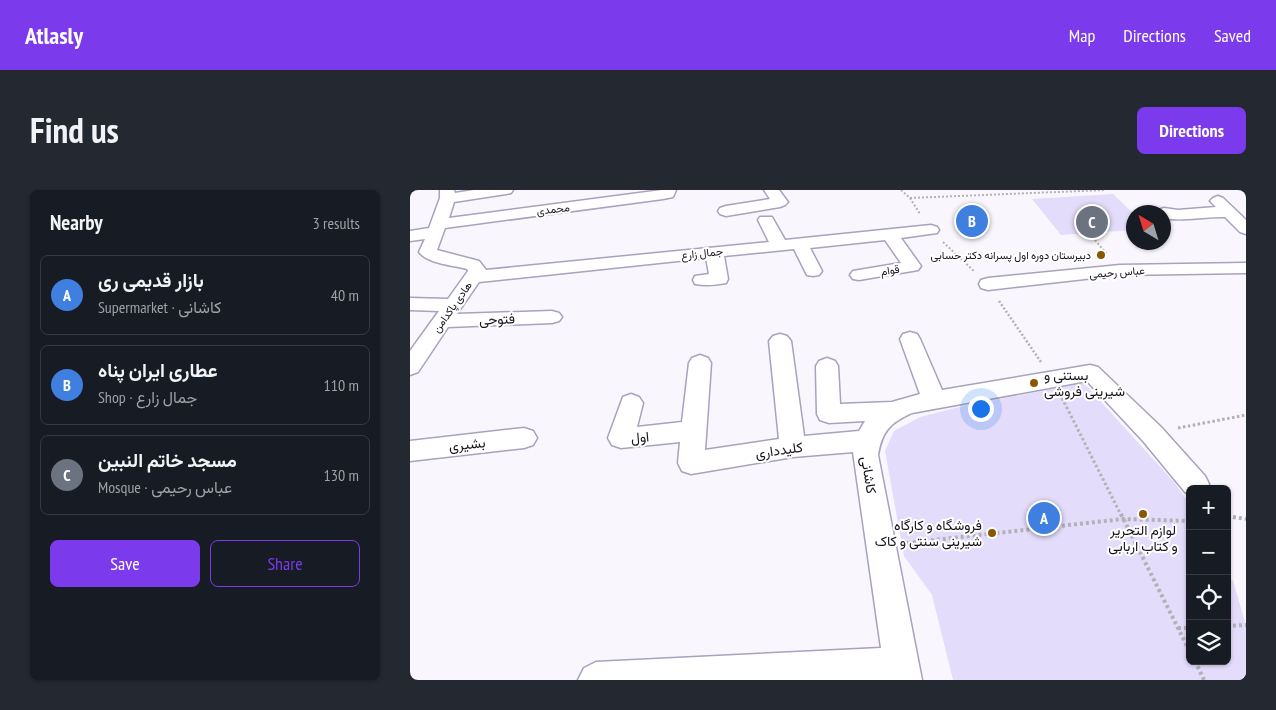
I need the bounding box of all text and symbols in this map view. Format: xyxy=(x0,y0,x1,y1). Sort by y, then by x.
text: Atlasly xyxy=(25,20,83,51)
text: Map xyxy=(1069,24,1095,47)
text: Directions xyxy=(1123,24,1186,47)
text: Saved xyxy=(1214,24,1251,47)
text: Find us xyxy=(30,107,119,153)
button: Directions xyxy=(1137,107,1246,154)
street label: محمدی xyxy=(536,200,571,218)
pin: B xyxy=(956,202,988,240)
pin: C xyxy=(1076,203,1108,241)
north arrow xyxy=(1126,205,1171,250)
text: Nearby xyxy=(50,209,103,236)
text: 3 results xyxy=(313,213,360,233)
street label: جمال زارع xyxy=(680,244,724,263)
place label: دبیرستان دوره اول پسرانه دکتر حسابی xyxy=(930,248,1091,263)
marker: دبیرستان دوره اول پسرانه دکتر حسابی xyxy=(1095,249,1107,261)
street label: قوام xyxy=(880,262,901,279)
street label: عباس رحیمی xyxy=(1089,263,1145,281)
text: بازار قدیمی ری xyxy=(98,268,204,292)
street label: هادی پاکدامن xyxy=(429,278,476,336)
text: A xyxy=(63,285,71,305)
text: 40 m xyxy=(331,285,359,305)
text: Supermarket · کاشانی xyxy=(98,297,221,317)
street label: فتوحی xyxy=(479,309,515,329)
text: عطاری ایران پناه xyxy=(98,358,218,382)
place label: بستنی و شیرینی فروشی xyxy=(1044,366,1125,400)
text: B xyxy=(63,375,71,395)
text: 110 m xyxy=(324,375,359,395)
marker: بستنی و شیرینی فروشی xyxy=(1028,377,1040,389)
text: Shop · جمال زارع xyxy=(98,387,197,407)
your location xyxy=(968,396,994,422)
street label: اول xyxy=(630,427,650,448)
street label: بشیری xyxy=(448,433,486,455)
street label: کلیدداری xyxy=(754,438,804,462)
text: مسجد خاتم النبین xyxy=(98,448,237,472)
street label: کاشانی xyxy=(857,455,881,495)
text: C xyxy=(63,465,71,485)
text: 130 m xyxy=(324,465,359,485)
text: Mosque · عباس رحیمی xyxy=(98,477,232,497)
map controls xyxy=(1186,485,1231,665)
button: + xyxy=(1186,485,1231,530)
pin: A xyxy=(1028,499,1060,537)
marker: لوازم التحریر و کتاب اربابی xyxy=(1137,508,1149,520)
place label: فروشگاه و کارگاه شیرینی سنتی و کاک xyxy=(875,516,982,550)
place label: لوازم التحریر و کتاب اربابی xyxy=(1108,521,1178,555)
marker: فروشگاه و کارگاه شیرینی سنتی و کاک xyxy=(986,527,998,539)
button: − xyxy=(1186,530,1231,575)
button: Save xyxy=(50,540,200,587)
button: Share xyxy=(210,540,360,587)
button: locate xyxy=(1186,575,1231,620)
button: layers xyxy=(1186,620,1231,665)

